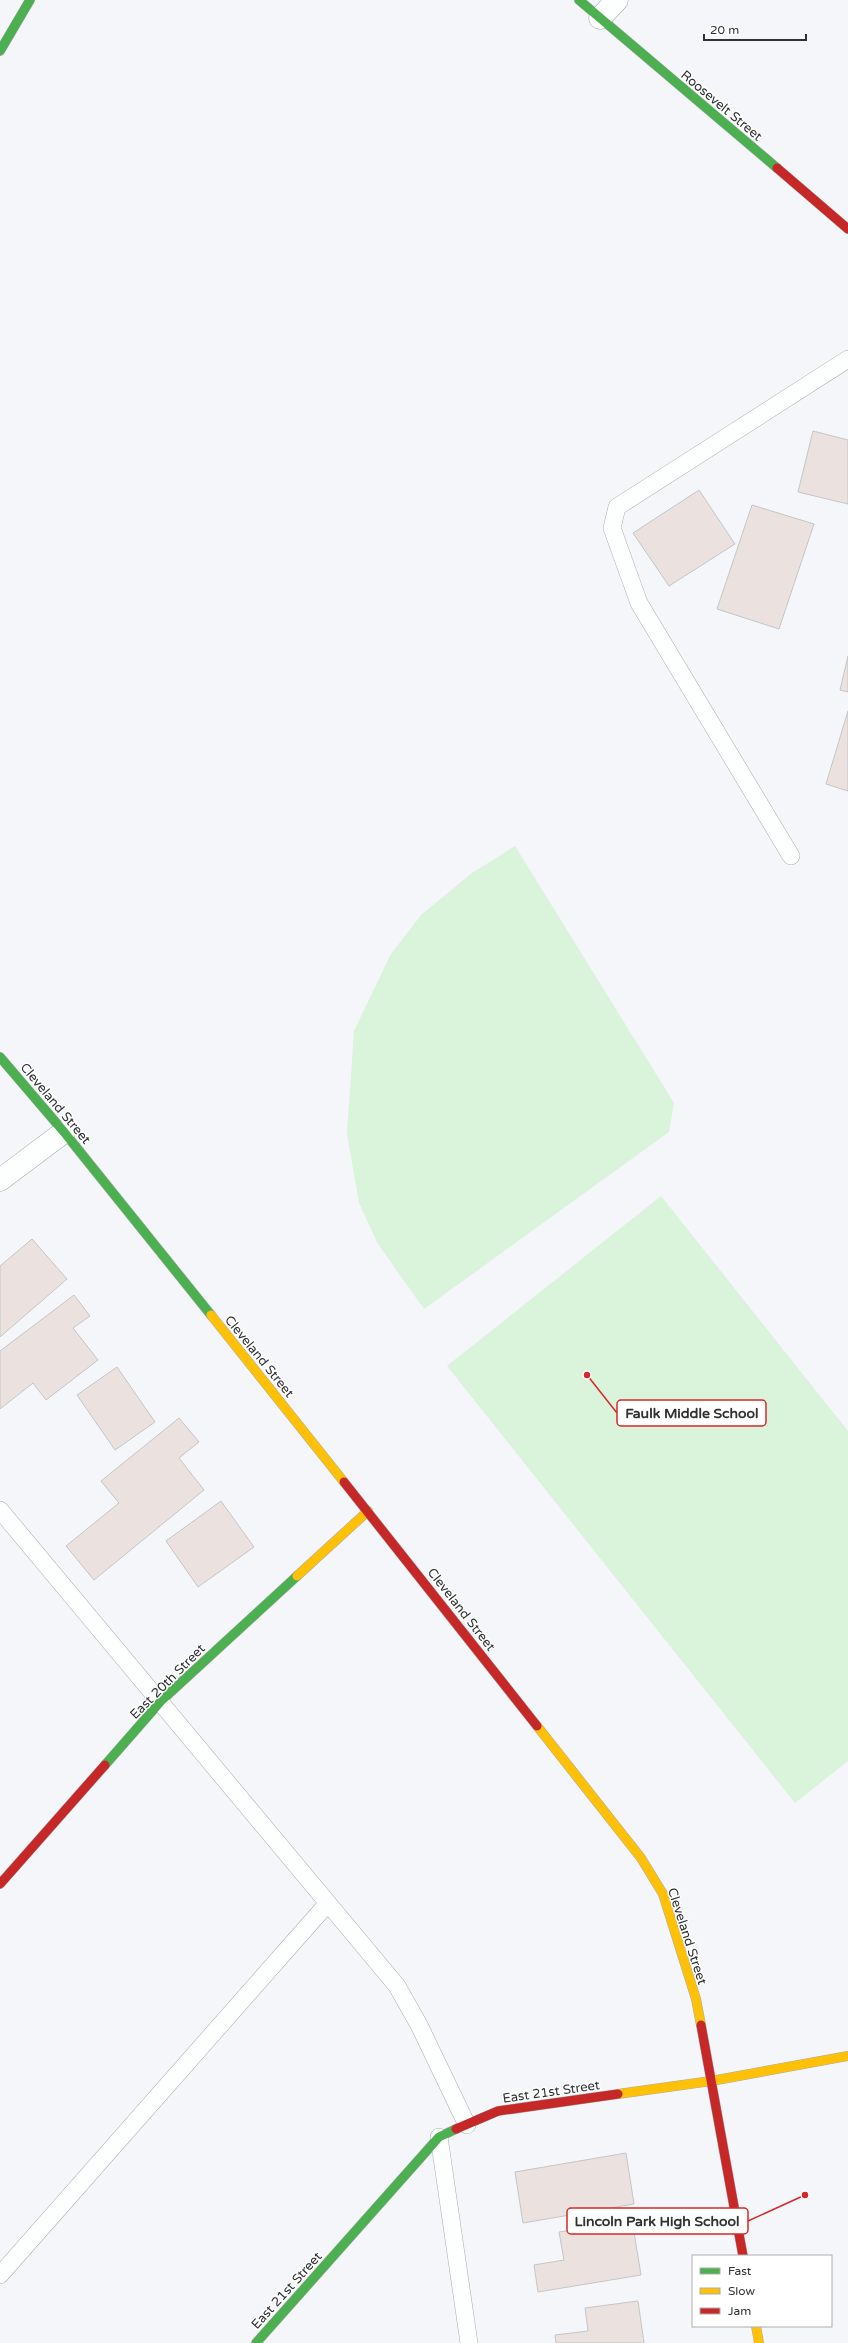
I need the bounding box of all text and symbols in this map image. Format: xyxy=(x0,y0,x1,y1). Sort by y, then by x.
scale bar xyxy=(704,16,806,42)
text: 20 m xyxy=(710,23,739,37)
street label: Roosevelt Street xyxy=(677,67,765,145)
street label: Cleveland Street xyxy=(17,1060,94,1147)
street label: Cleveland Street xyxy=(221,1312,297,1401)
callout: Faulk Middle School xyxy=(617,1400,766,1426)
text: Faulk Middle School xyxy=(625,1405,759,1422)
street label: Cleveland Street xyxy=(424,1565,499,1654)
street label: East 20th Street xyxy=(127,1641,209,1723)
street label: Cleveland Street xyxy=(664,1886,710,1987)
street label: East 21st Street xyxy=(501,2077,601,2107)
callout: Lincoln Park High School xyxy=(567,2208,748,2234)
text: Lincoln Park High School xyxy=(574,2213,740,2230)
street label: East 21st Street xyxy=(248,2249,326,2332)
legend xyxy=(692,2255,832,2327)
text: Fast xyxy=(728,2264,752,2278)
text: Slow xyxy=(728,2284,755,2298)
text: Jam xyxy=(728,2304,751,2318)

